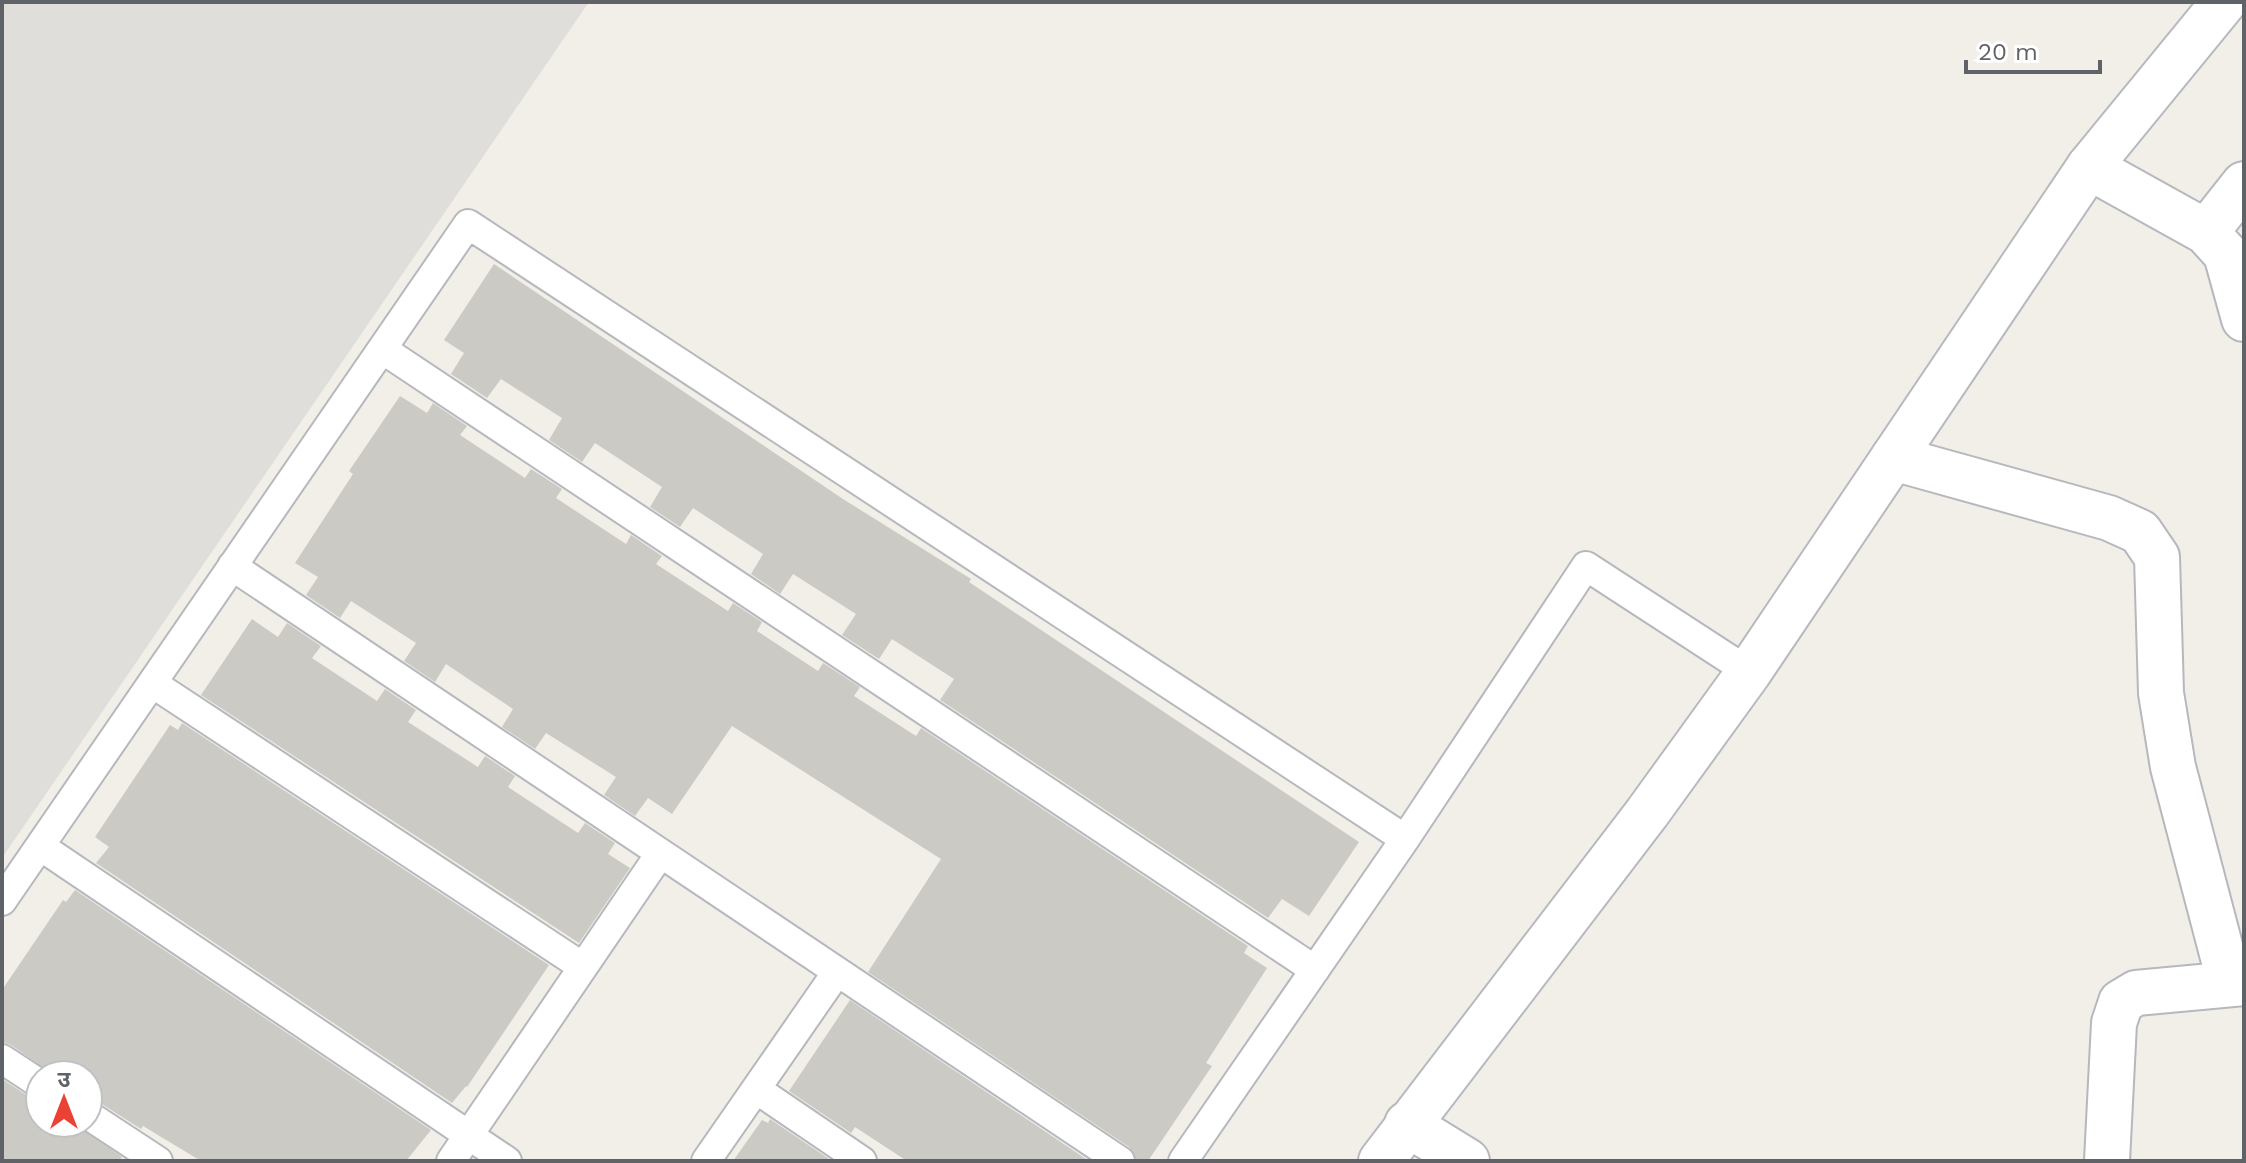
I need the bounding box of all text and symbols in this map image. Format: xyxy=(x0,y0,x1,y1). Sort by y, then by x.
scale bar xyxy=(1966,24,2100,74)
text: 20 m xyxy=(1978,38,2038,66)
north arrow xyxy=(24,1059,104,1139)
text: उ xyxy=(58,1067,72,1092)

